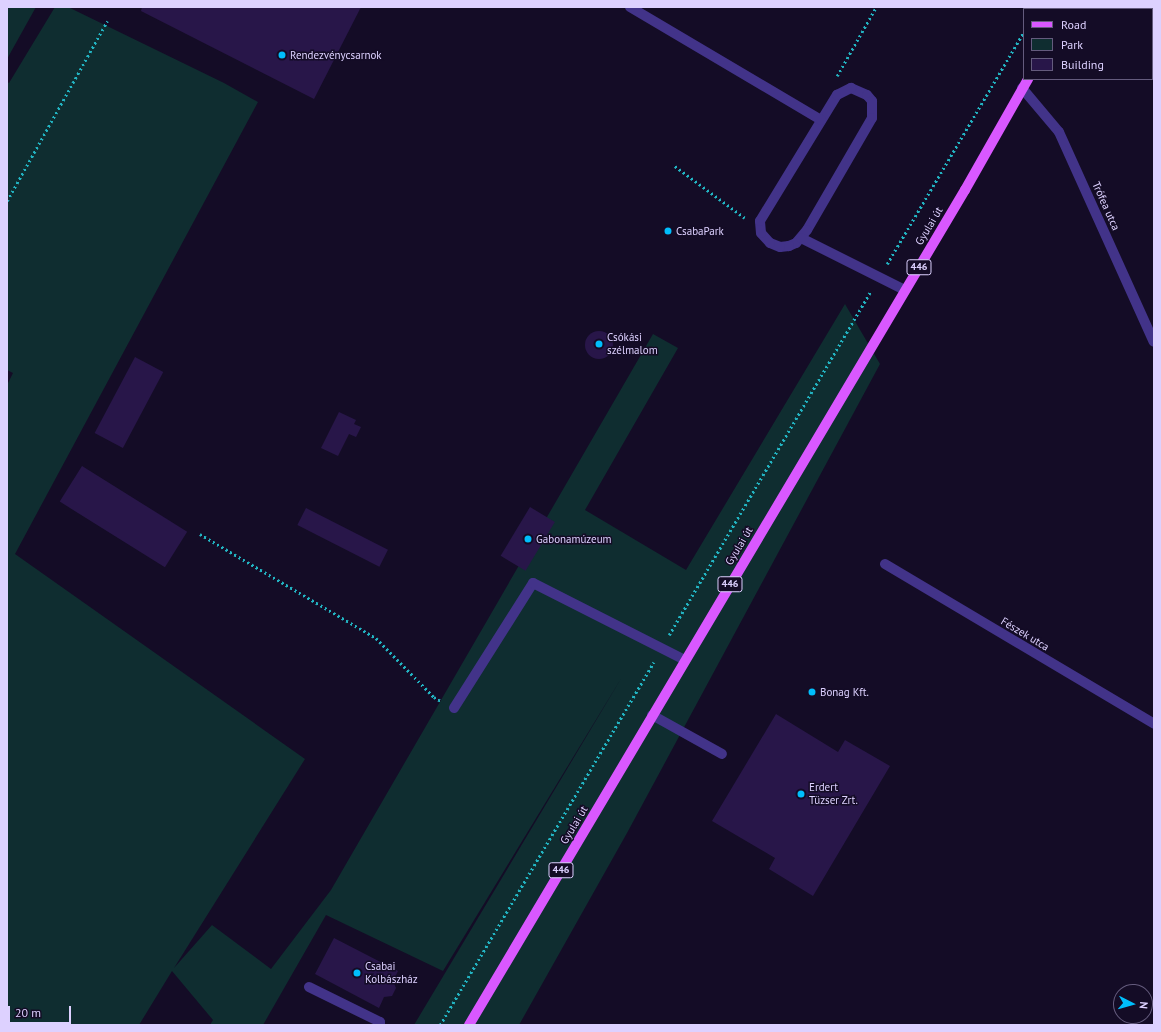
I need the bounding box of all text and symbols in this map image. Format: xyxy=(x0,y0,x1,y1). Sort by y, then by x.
legend xyxy=(1023,8,1153,80)
text: Road xyxy=(1061,17,1086,32)
text: Park xyxy=(1061,37,1083,52)
place label: Rendezvénycsarnok xyxy=(290,48,382,62)
marker: Rendezvénycsarnok xyxy=(277,50,287,60)
text: Building xyxy=(1061,57,1104,72)
street label: Trófea utca xyxy=(1089,180,1123,232)
street label: Gyulai út xyxy=(913,205,945,247)
place label: CsabaPark xyxy=(676,224,724,238)
marker: CsabaPark xyxy=(663,226,673,236)
road number: 446 xyxy=(906,259,932,275)
place label: Csókási szélmalom xyxy=(607,331,658,357)
marker: Csókási szélmalom xyxy=(594,339,604,349)
street label: Gyulai út xyxy=(723,525,755,567)
place label: Gabonamúzeum xyxy=(536,532,612,546)
marker: Gabonamúzeum xyxy=(523,534,533,544)
road number: 446 xyxy=(717,576,743,592)
street label: Fészek utca xyxy=(998,614,1052,654)
place label: Bonag Kft. xyxy=(820,685,869,699)
marker: Bonag Kft. xyxy=(807,687,817,697)
place label: Erdert Tüzser Zrt. xyxy=(809,781,858,807)
marker: Erdert Tüzser Zrt. xyxy=(796,789,806,799)
street label: Gyulai út xyxy=(558,804,590,846)
road number: 446 xyxy=(548,862,574,878)
place label: Csabai Kolbászház xyxy=(365,960,418,986)
marker: Csabai Kolbászház xyxy=(352,968,362,978)
north arrow xyxy=(1113,984,1153,1024)
scale bar xyxy=(10,998,73,1024)
text: N xyxy=(1137,1001,1151,1009)
text: 20 m xyxy=(15,1005,41,1020)

